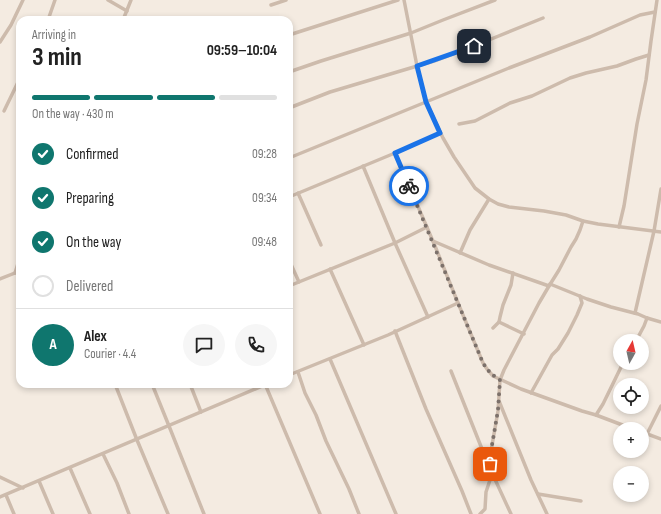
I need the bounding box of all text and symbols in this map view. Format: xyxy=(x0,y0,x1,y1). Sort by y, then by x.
text: Arriving in xyxy=(32,27,76,43)
pin xyxy=(457,29,491,63)
icon: home xyxy=(463,35,485,57)
text: 09:59–10:04 xyxy=(207,41,277,60)
text: 3 min xyxy=(32,42,82,73)
text: On the way · 430 m xyxy=(32,106,114,122)
icon: check xyxy=(32,143,54,165)
text: Confirmed xyxy=(66,145,119,164)
text: 09:28 xyxy=(252,146,277,162)
courier xyxy=(389,166,429,206)
icon: bike xyxy=(398,175,420,197)
icon: check xyxy=(32,187,54,209)
text: Preparing xyxy=(66,189,114,208)
text: 09:34 xyxy=(252,190,277,206)
icon: check xyxy=(32,231,54,253)
text: On the way xyxy=(66,233,121,252)
text: 09:48 xyxy=(252,234,277,250)
text: Delivered xyxy=(66,277,113,296)
button: chat xyxy=(183,324,225,366)
button: phone xyxy=(235,324,277,366)
text: Alex xyxy=(84,327,107,346)
north arrow xyxy=(613,334,649,370)
map controls xyxy=(613,334,649,502)
text: A xyxy=(49,335,57,354)
text: Courier · 4.4 xyxy=(84,346,136,362)
button: locate xyxy=(613,378,649,414)
button: + xyxy=(613,422,649,458)
pin xyxy=(473,447,507,481)
icon: bag xyxy=(479,453,501,475)
button: − xyxy=(613,466,649,502)

